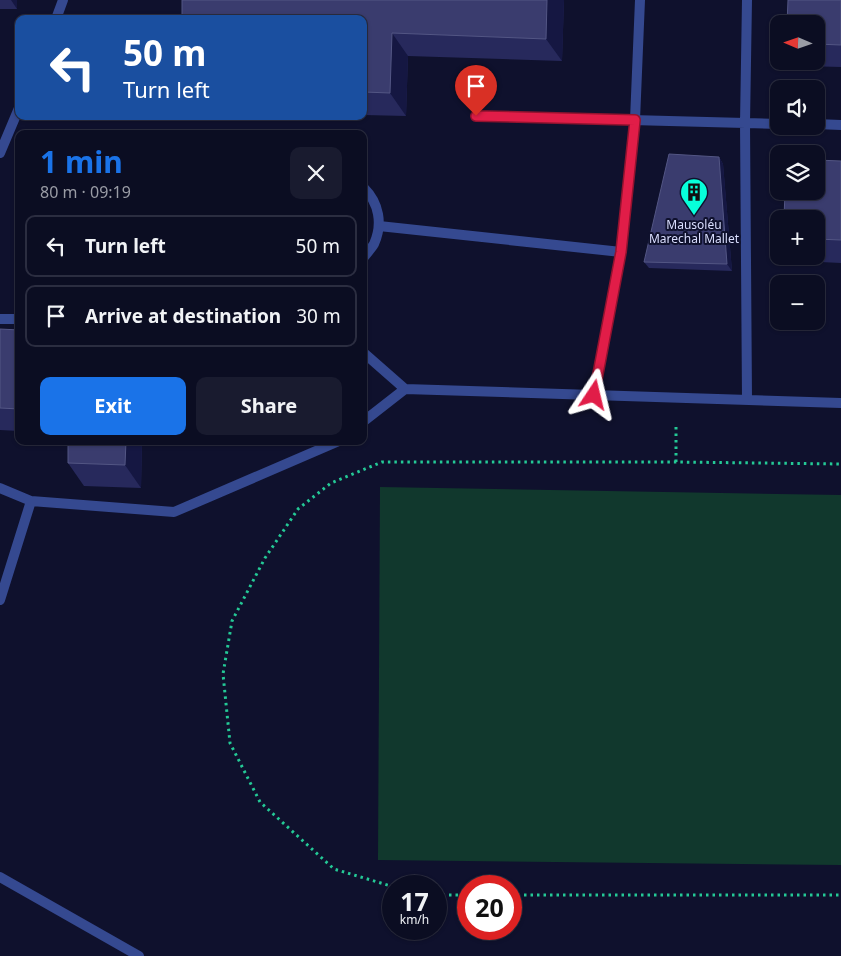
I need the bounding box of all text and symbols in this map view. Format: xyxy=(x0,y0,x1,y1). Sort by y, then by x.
north arrow xyxy=(770,15,825,70)
map controls xyxy=(770,15,825,330)
text: 50 m xyxy=(123,29,206,76)
icon: left xyxy=(40,35,105,100)
pin xyxy=(455,65,497,116)
icon: arrive xyxy=(462,72,490,100)
text: Turn left xyxy=(123,74,210,104)
button: sound xyxy=(770,80,825,135)
text: 1 min xyxy=(40,141,123,182)
button: layers xyxy=(770,145,825,200)
button: close xyxy=(290,147,342,199)
building icon: Mausoléu Marechal Mallet xyxy=(679,177,709,216)
text: 80 m · 09:19 xyxy=(40,181,131,203)
button: + xyxy=(770,210,825,265)
place label: Mausoléu Marechal Mallet xyxy=(649,216,740,247)
icon: left xyxy=(42,232,70,260)
text: Turn left xyxy=(85,233,166,259)
text: 50 m xyxy=(296,233,340,259)
button: − xyxy=(770,275,825,330)
icon: arrive xyxy=(42,302,70,330)
text: Arrive at destination xyxy=(85,303,281,329)
text: 30 m xyxy=(296,303,341,329)
position arrow xyxy=(567,368,619,420)
button: Exit xyxy=(40,377,186,435)
button: Share xyxy=(196,377,342,435)
speed limit sign: 20 xyxy=(457,875,522,940)
text: 17 xyxy=(400,884,429,918)
text: km/h xyxy=(400,911,429,928)

